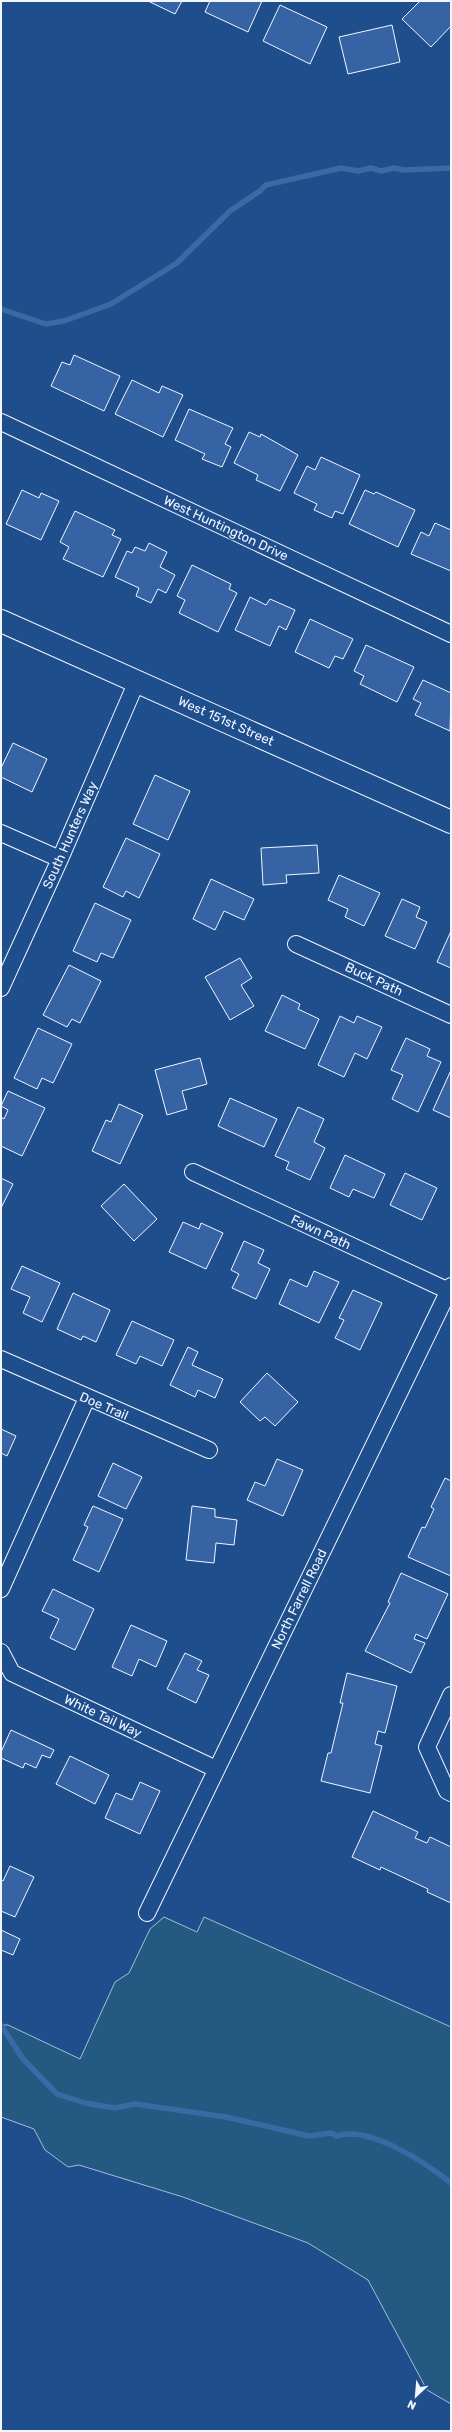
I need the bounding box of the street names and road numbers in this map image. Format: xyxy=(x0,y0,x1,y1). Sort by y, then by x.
street label: West Huntington Drive xyxy=(161,492,291,564)
street label: West 151st Street xyxy=(176,693,276,749)
street label: South Hunters Way xyxy=(40,779,100,891)
street label: Buck Path xyxy=(343,959,405,999)
street label: Fawn Path xyxy=(289,1212,353,1252)
street label: Doe Trail xyxy=(77,1389,131,1423)
street label: North Farrell Road xyxy=(268,1547,330,1651)
street label: White Tail Way xyxy=(62,1691,144,1741)

